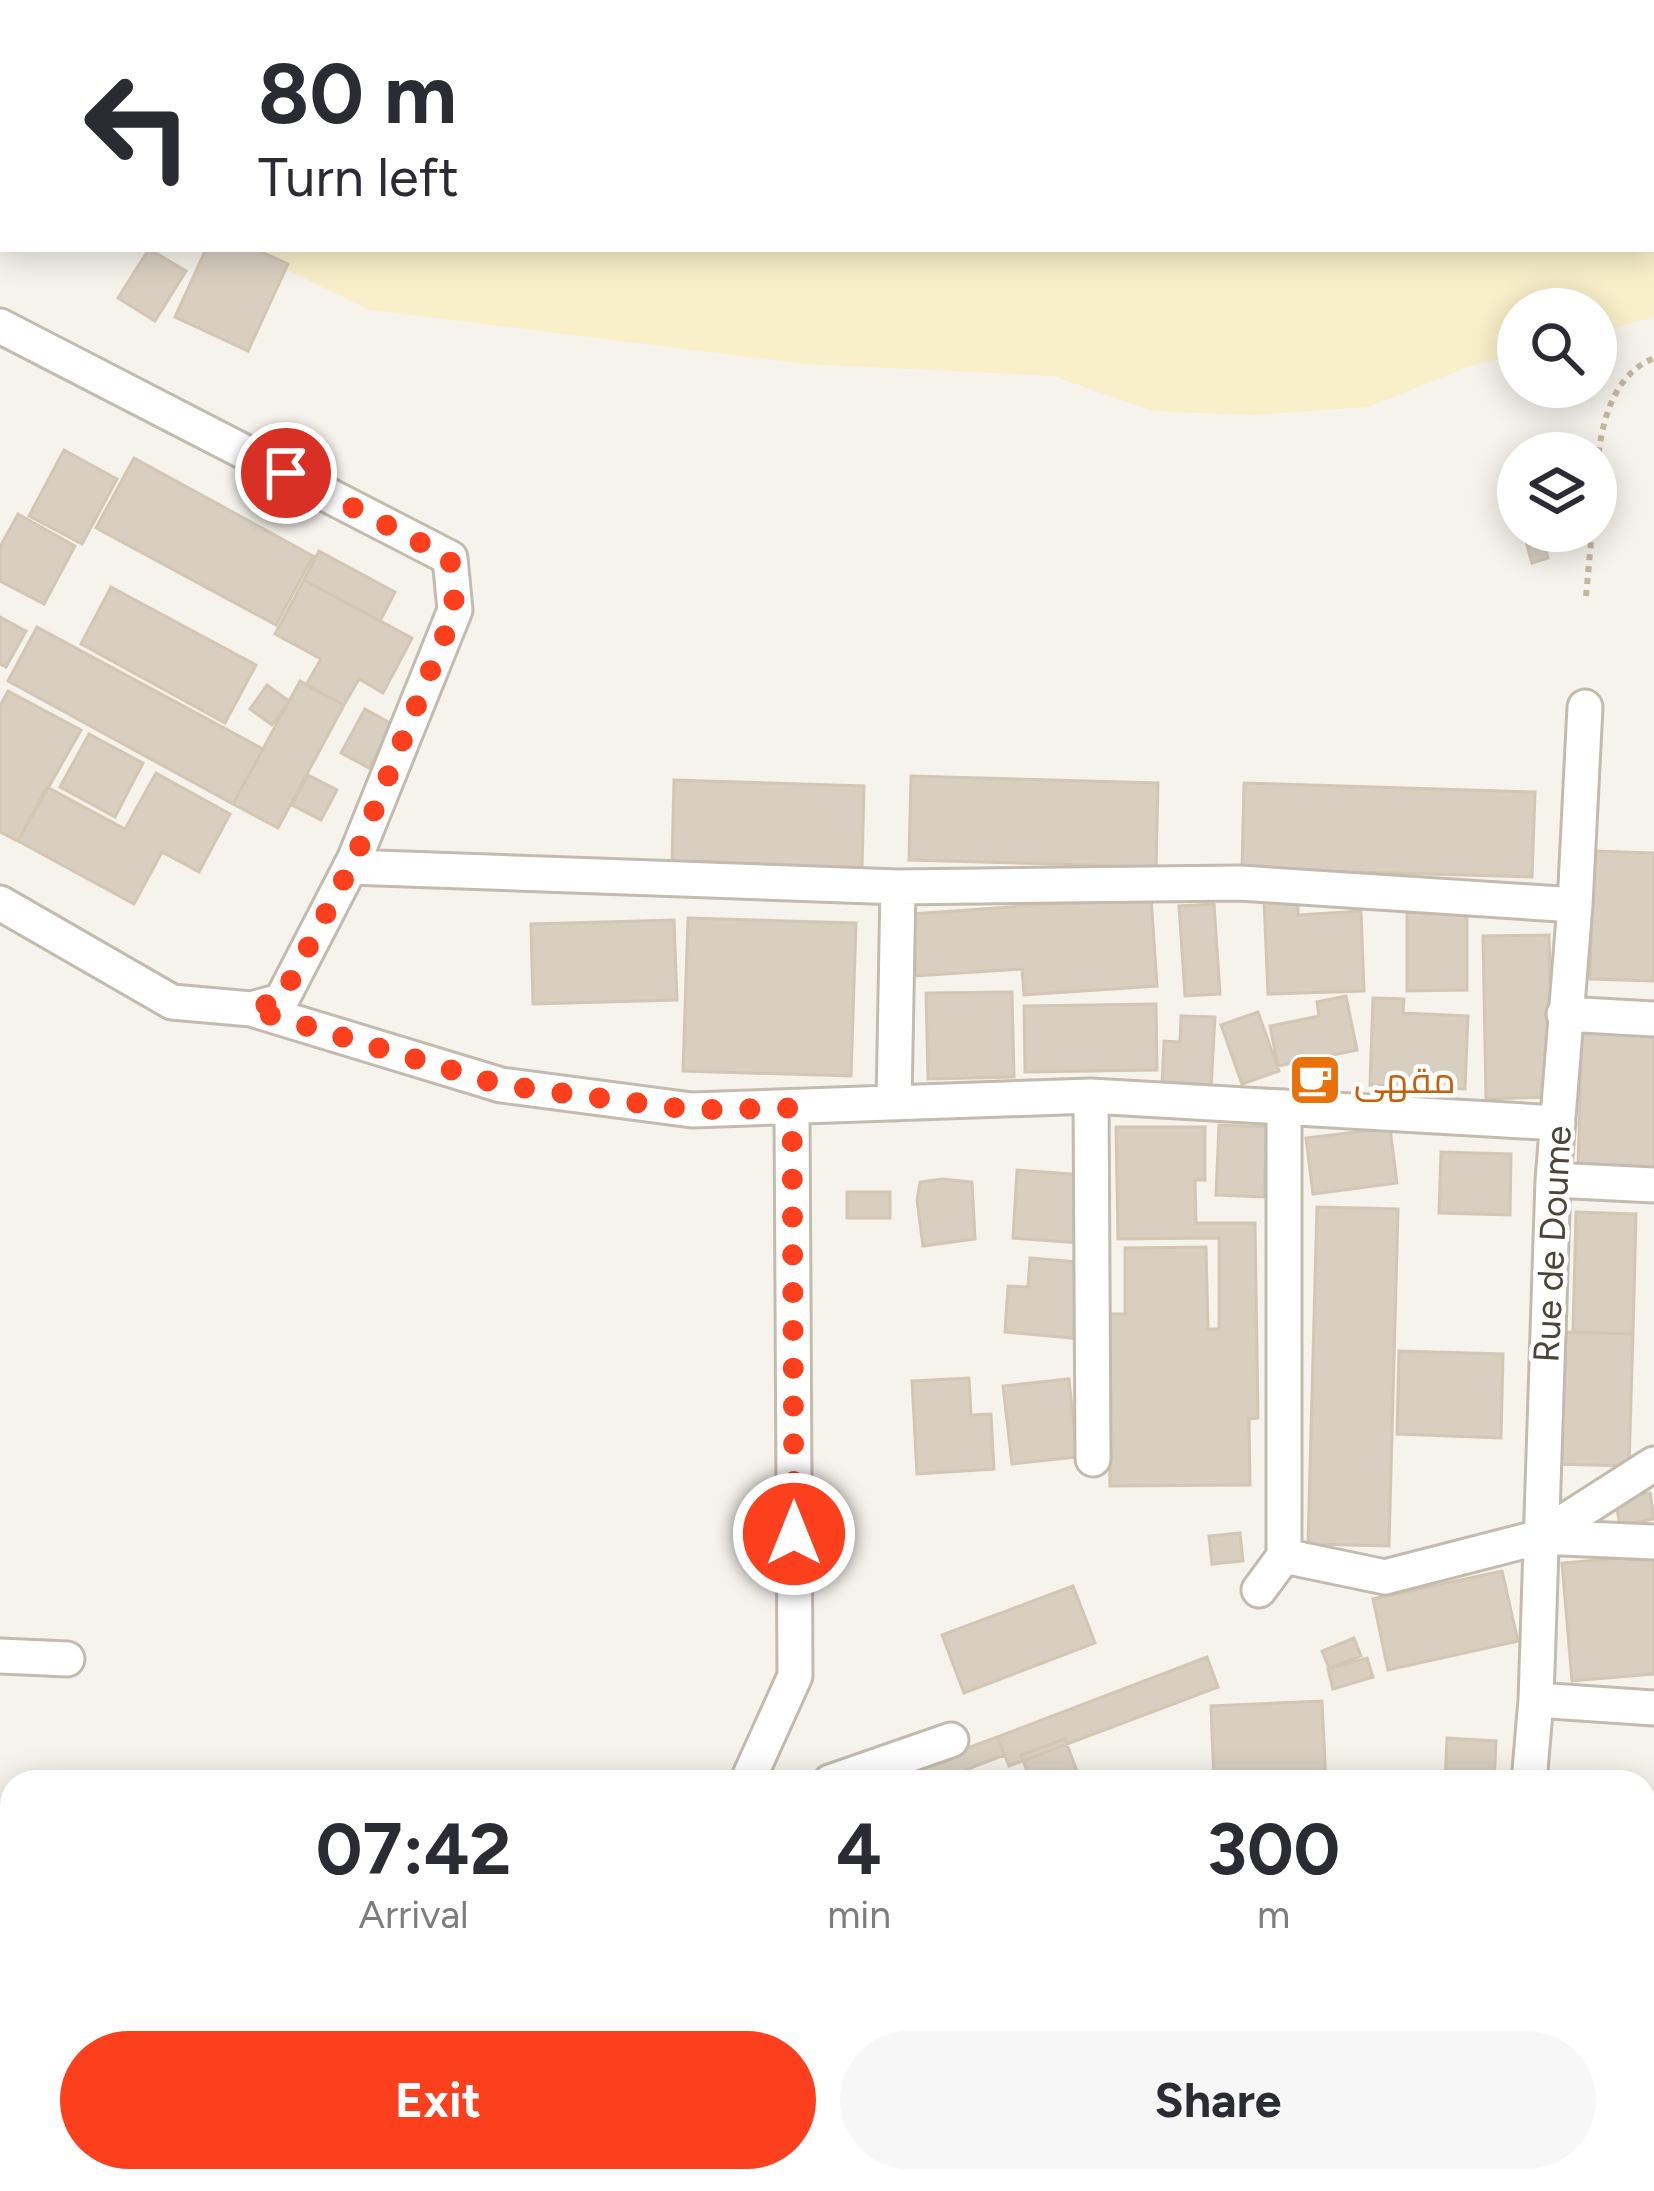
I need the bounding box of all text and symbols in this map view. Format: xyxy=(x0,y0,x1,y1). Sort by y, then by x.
text: 80 m xyxy=(258,43,457,144)
icon: left xyxy=(60,48,216,204)
text: Turn left xyxy=(258,145,459,210)
map controls xyxy=(1497,288,1617,552)
button: search xyxy=(1497,288,1617,408)
pin xyxy=(235,422,337,524)
button: layers xyxy=(1497,432,1617,552)
icon: arrive xyxy=(253,440,319,506)
cafe icon: مقهى xyxy=(1287,1052,1343,1108)
place label: مقهى xyxy=(1354,1059,1456,1102)
street label: Rue de Doume xyxy=(1524,1125,1580,1363)
position arrow xyxy=(731,1471,857,1597)
text: 07:42 xyxy=(316,1806,511,1892)
text: 4 xyxy=(836,1806,882,1892)
text: 300 xyxy=(1207,1806,1340,1892)
text: Arrival xyxy=(359,1891,469,1938)
text: min xyxy=(827,1891,891,1938)
text: m xyxy=(1257,1891,1290,1938)
button: Exit xyxy=(60,2031,816,2169)
button: Share xyxy=(840,2031,1596,2169)

